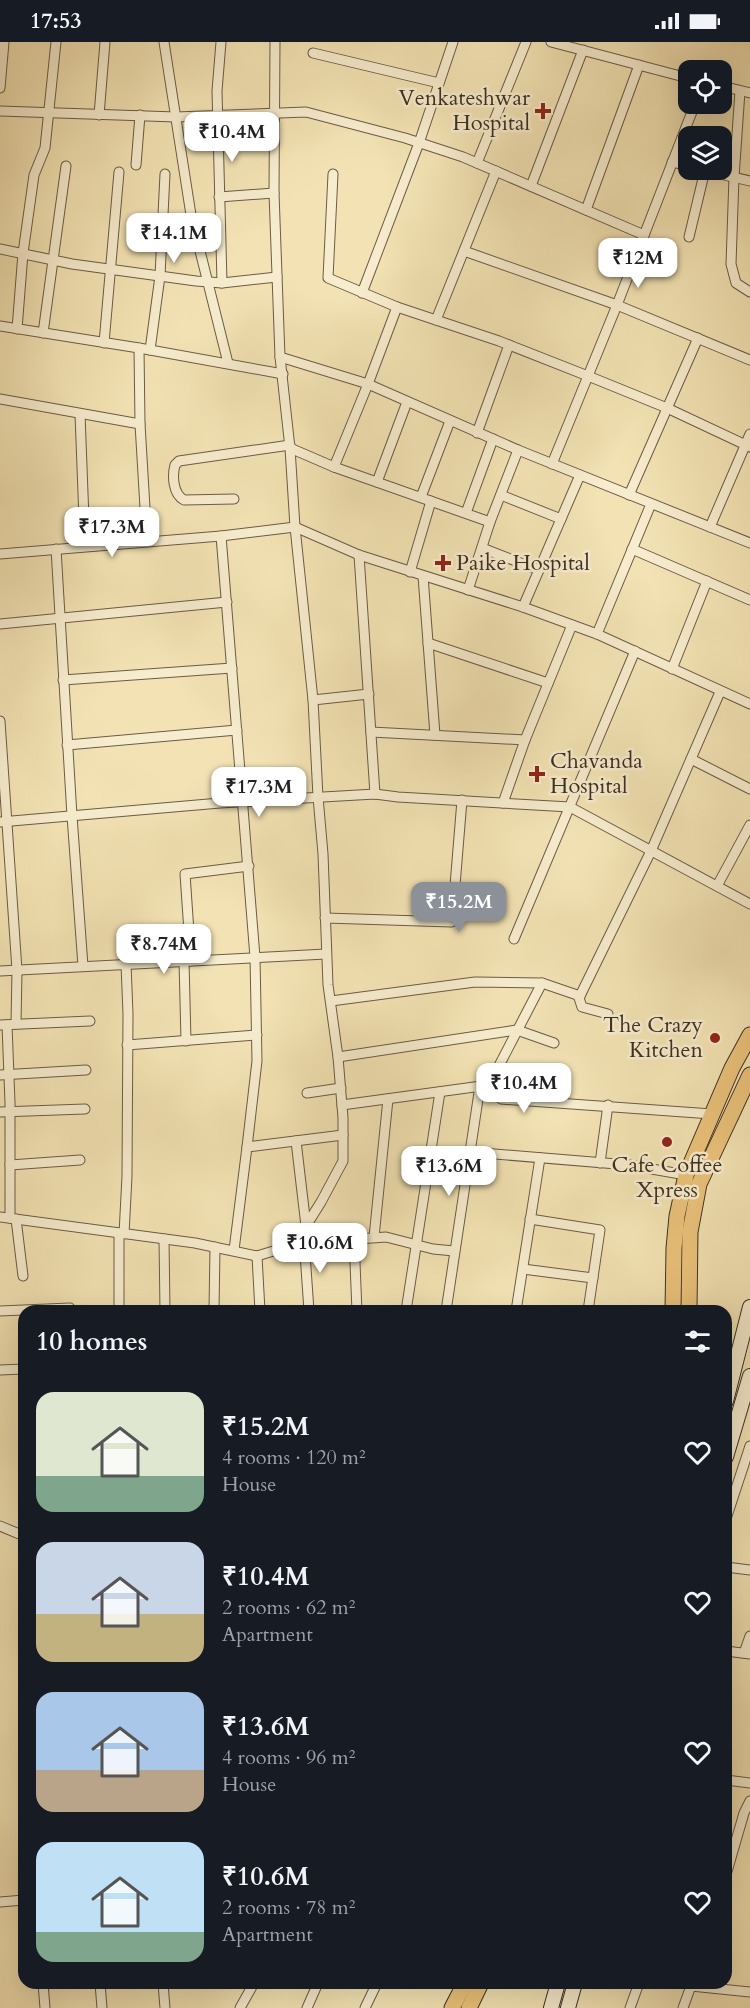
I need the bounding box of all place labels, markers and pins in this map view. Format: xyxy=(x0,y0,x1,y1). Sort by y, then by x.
place label: Venkateshwar Hospital xyxy=(399,83,531,138)
marker: Venkateshwar Hospital xyxy=(534,102,552,120)
pin: ₹10.4M xyxy=(183,112,281,163)
pin: ₹14.1M xyxy=(125,213,223,264)
pin: ₹12M xyxy=(602,238,674,289)
pin: ₹17.3M xyxy=(63,507,161,558)
place label: Paike Hospital xyxy=(456,548,590,578)
marker: Paike Hospital xyxy=(434,554,452,572)
place label: Chavanda Hospital xyxy=(550,746,643,801)
marker: Chavanda Hospital xyxy=(528,765,546,783)
pin: ₹17.3M xyxy=(210,767,308,818)
pin: ₹15.2M xyxy=(410,882,508,933)
pin: ₹8.74M xyxy=(115,924,213,975)
place label: The Crazy Kitchen xyxy=(603,1010,703,1065)
marker: The Crazy Kitchen xyxy=(708,1031,722,1045)
pin: ₹10.4M xyxy=(475,1063,573,1114)
marker: Cafe Coffee Xpress xyxy=(660,1135,674,1149)
pin: ₹13.6M xyxy=(400,1146,498,1197)
place label: Cafe Coffee Xpress xyxy=(612,1150,722,1205)
pin: ₹10.6M xyxy=(271,1223,369,1274)

